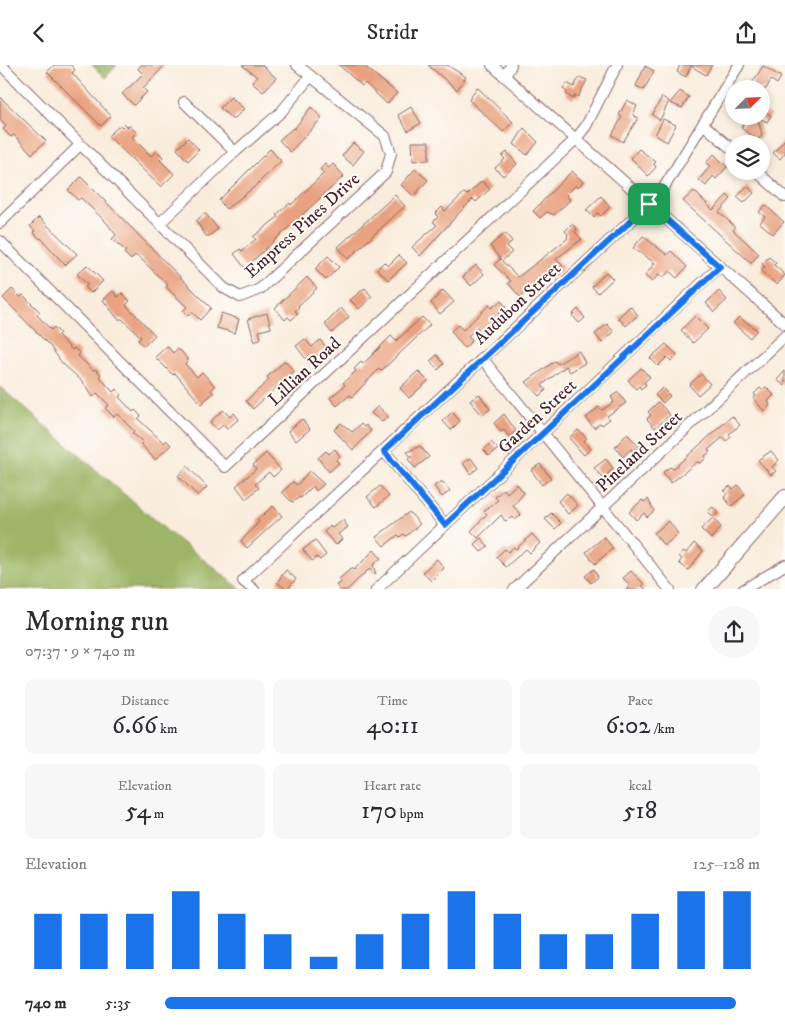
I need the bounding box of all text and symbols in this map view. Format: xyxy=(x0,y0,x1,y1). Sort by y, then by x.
icon: back xyxy=(25,19,53,47)
text: Stridr xyxy=(367,19,418,46)
icon: share xyxy=(732,19,760,47)
north arrow xyxy=(725,80,770,125)
map controls xyxy=(725,80,770,180)
button: layers xyxy=(725,135,770,180)
street label: Empress Pines Drive xyxy=(241,168,365,283)
pin xyxy=(628,183,670,225)
icon: arrive xyxy=(635,190,663,218)
street label: Audubon Street xyxy=(470,258,566,350)
street label: Lillian Road xyxy=(264,333,346,411)
street label: Garden Street xyxy=(494,375,582,459)
street label: Pineland Street xyxy=(592,406,687,497)
text: Morning run xyxy=(25,604,169,639)
button: share xyxy=(708,606,760,658)
text: 07:37 · 9 × 740 m xyxy=(25,641,135,661)
text: Distance xyxy=(121,692,169,710)
text: Time xyxy=(377,692,408,710)
text: Pace xyxy=(627,692,653,710)
text: 6.66 xyxy=(112,710,157,741)
text: 40:11 xyxy=(366,710,419,741)
text: 6:02 xyxy=(605,710,651,741)
text: km xyxy=(157,720,178,738)
text: /km xyxy=(651,720,675,738)
text: Elevation xyxy=(118,777,172,795)
text: Heart rate xyxy=(364,777,421,795)
text: kcal xyxy=(629,777,652,795)
text: 54 xyxy=(125,795,151,826)
text: 170 xyxy=(361,795,397,826)
text: 518 xyxy=(623,795,657,826)
text: m xyxy=(151,805,164,823)
text: bpm xyxy=(397,805,424,823)
text: Elevation xyxy=(25,854,87,874)
text: 125–128 m xyxy=(693,854,760,874)
text: 740 m xyxy=(25,993,66,1013)
text: 5:35 xyxy=(105,993,131,1013)

